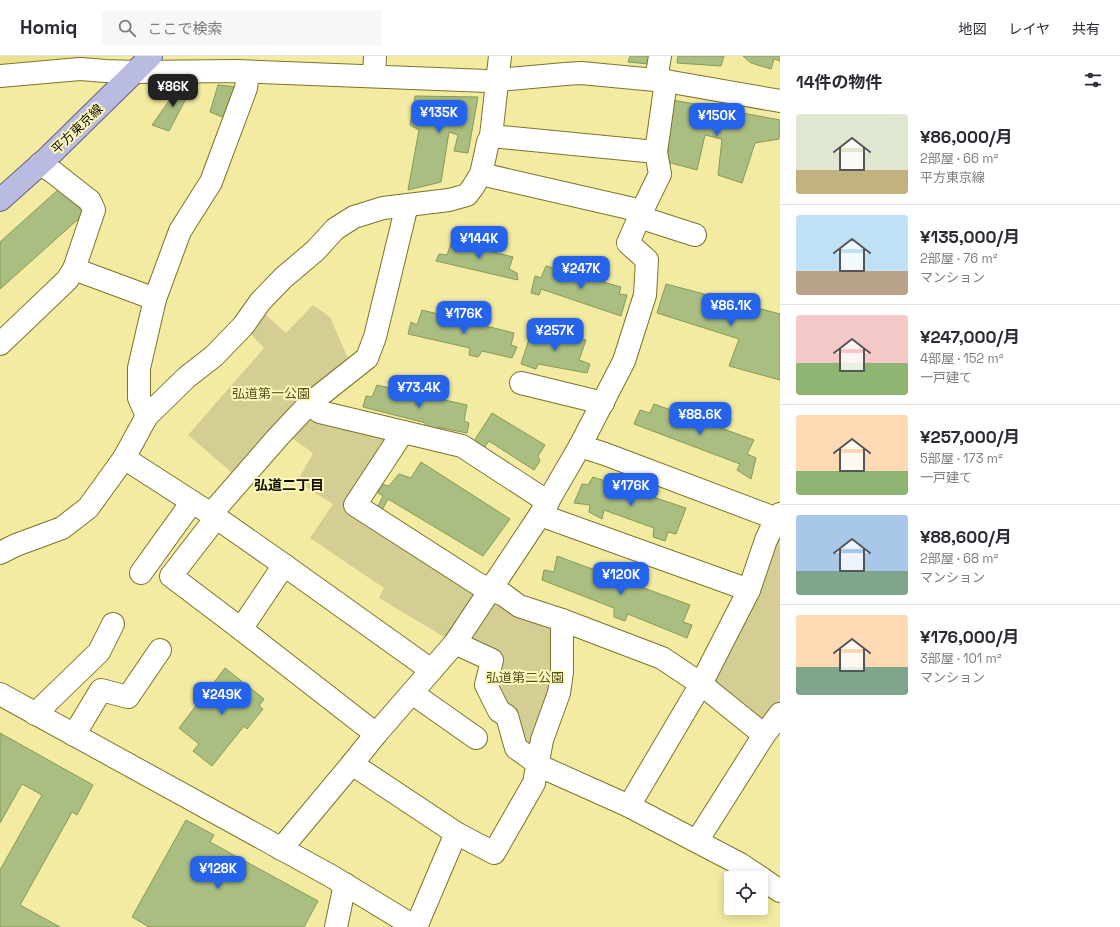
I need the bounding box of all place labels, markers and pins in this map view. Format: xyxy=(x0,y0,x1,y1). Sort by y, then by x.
pin: ¥86K xyxy=(149,74,197,108)
pin: ¥135K xyxy=(411,100,467,134)
pin: ¥150K xyxy=(689,103,745,137)
pin: ¥144K xyxy=(451,226,507,260)
pin: ¥247K xyxy=(553,256,609,290)
pin: ¥86.1K xyxy=(698,293,764,327)
pin: ¥176K xyxy=(436,301,492,335)
pin: ¥257K xyxy=(527,318,583,352)
pin: ¥73.4K xyxy=(386,375,452,409)
pin: ¥88.6K xyxy=(667,402,733,436)
pin: ¥176K xyxy=(603,473,659,507)
pin: ¥120K xyxy=(593,562,649,596)
pin: ¥249K xyxy=(194,682,250,716)
pin: ¥128K xyxy=(190,856,246,890)

